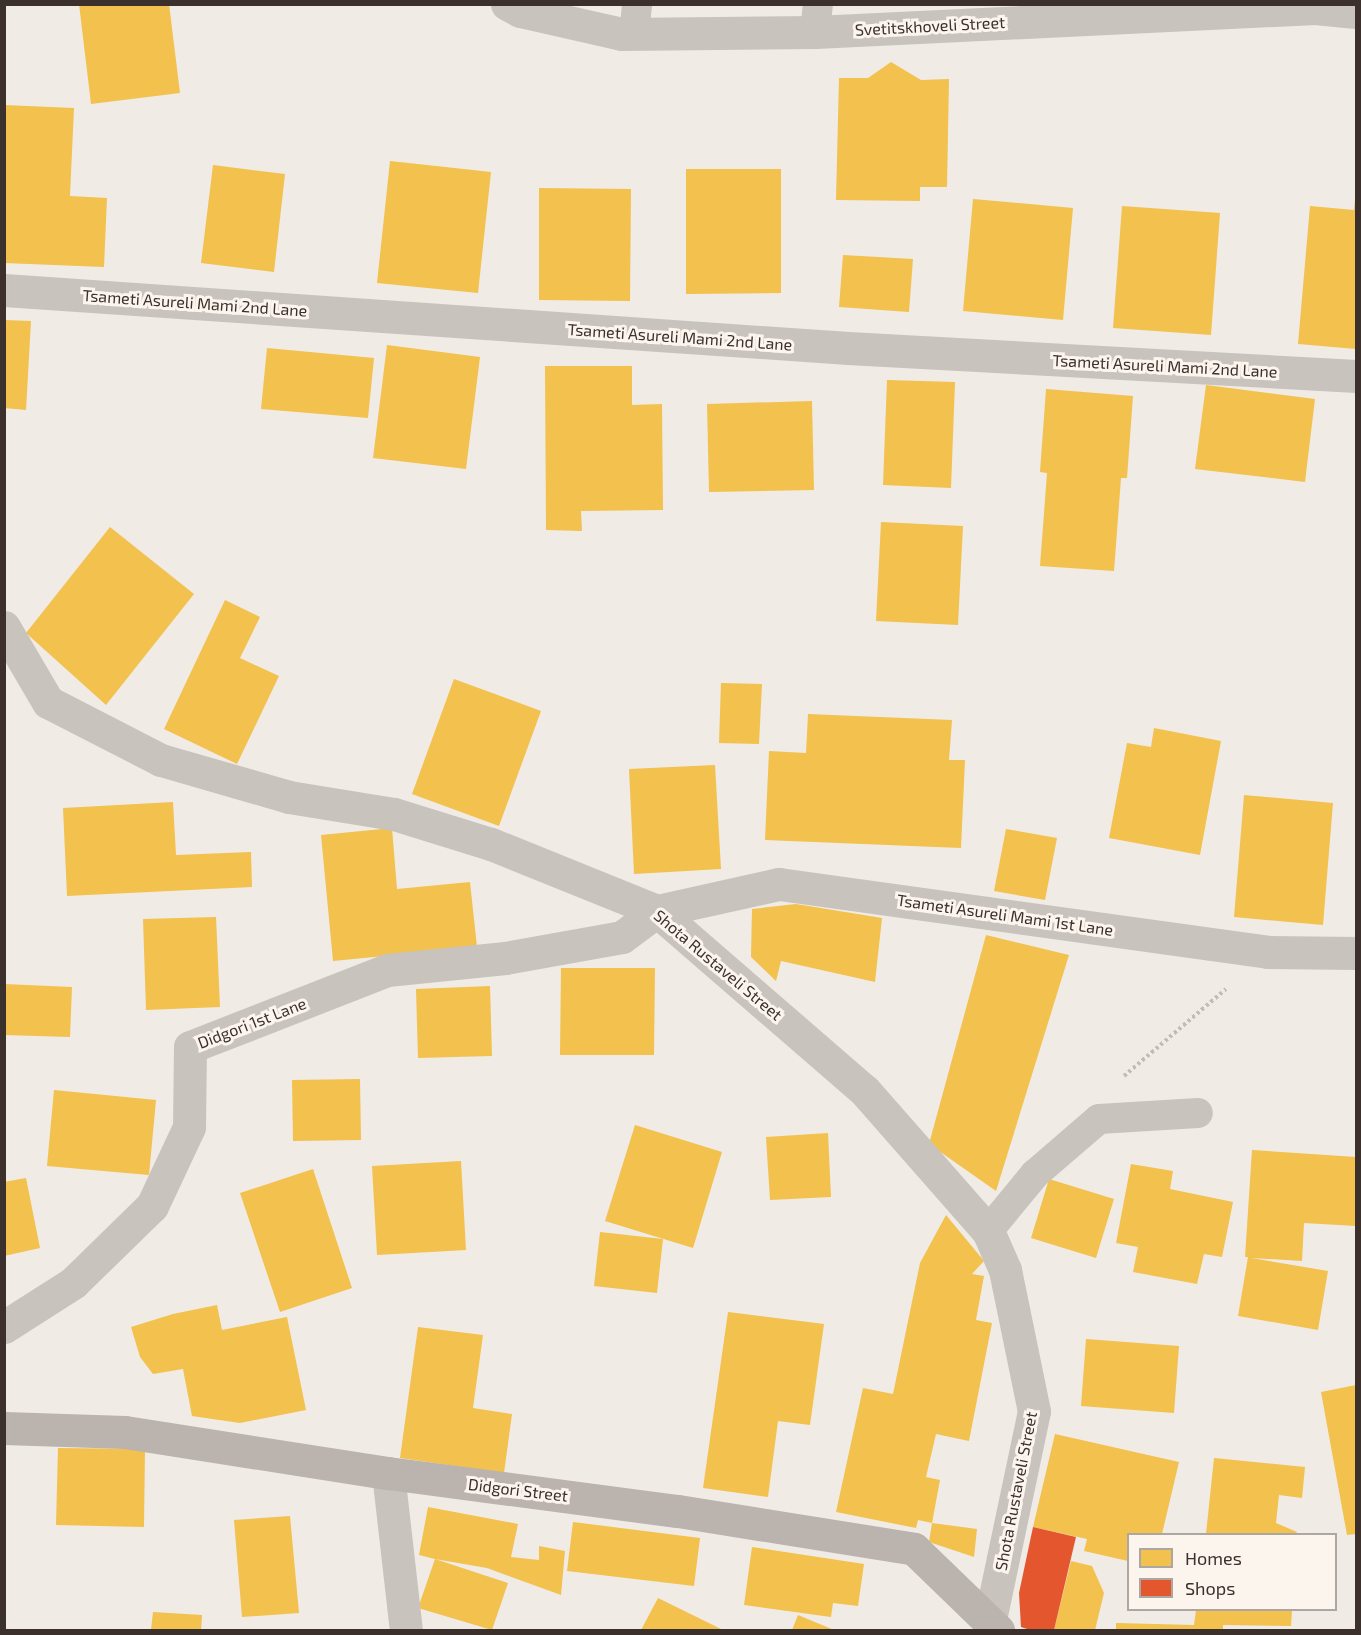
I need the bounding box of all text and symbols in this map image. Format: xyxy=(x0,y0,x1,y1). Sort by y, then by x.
street label: Svetitskhoveli Street xyxy=(854,12,1006,40)
street label: Tsameti Asureli Mami 2nd Lane xyxy=(82,286,308,320)
street label: Tsameti Asureli Mami 2nd Lane xyxy=(567,320,793,354)
street label: Tsameti Asureli Mami 2nd Lane xyxy=(1052,351,1278,381)
street label: Tsameti Asureli Mami 1st Lane xyxy=(895,890,1115,940)
street label: Shota Rustaveli Street xyxy=(650,906,786,1024)
street label: Didgori 1st Lane xyxy=(195,993,309,1053)
street label: Shota Rustaveli Street xyxy=(991,1410,1041,1572)
street label: Didgori Street xyxy=(467,1474,569,1506)
legend xyxy=(1127,1533,1337,1611)
text: Homes xyxy=(1185,1547,1242,1569)
text: Shops xyxy=(1185,1577,1235,1599)

